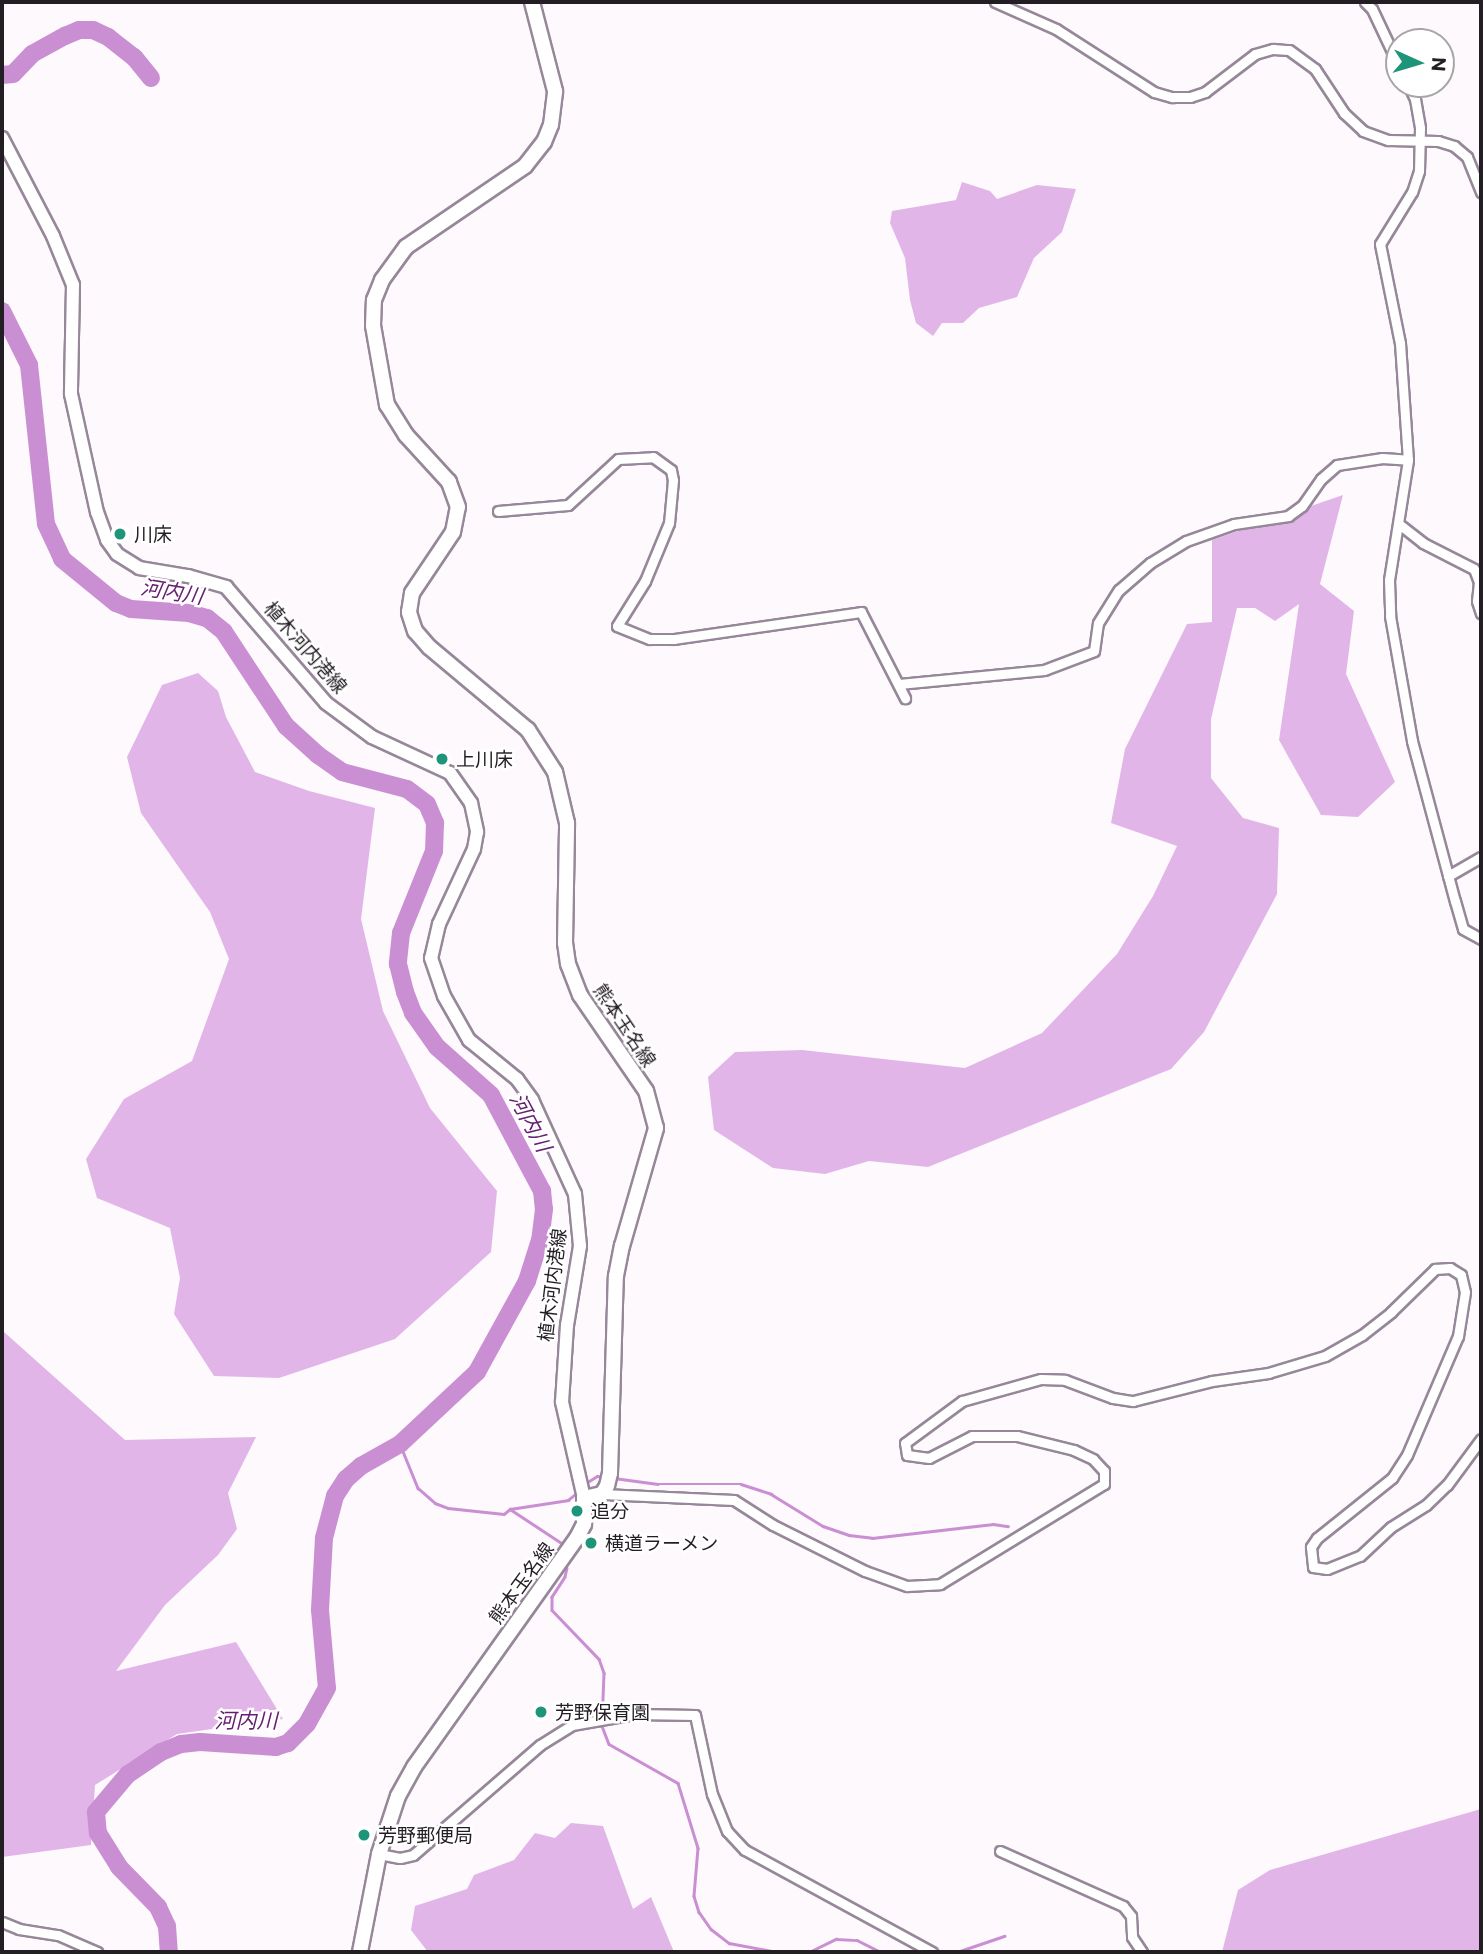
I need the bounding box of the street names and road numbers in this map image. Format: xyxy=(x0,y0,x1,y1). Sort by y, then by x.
street label: 植木河内港線 xyxy=(260,597,352,697)
street label: 熊本玉名線 xyxy=(589,979,661,1071)
street label: 植木河内港線 xyxy=(534,1227,570,1343)
street label: 熊本玉名線 xyxy=(484,1538,558,1628)

